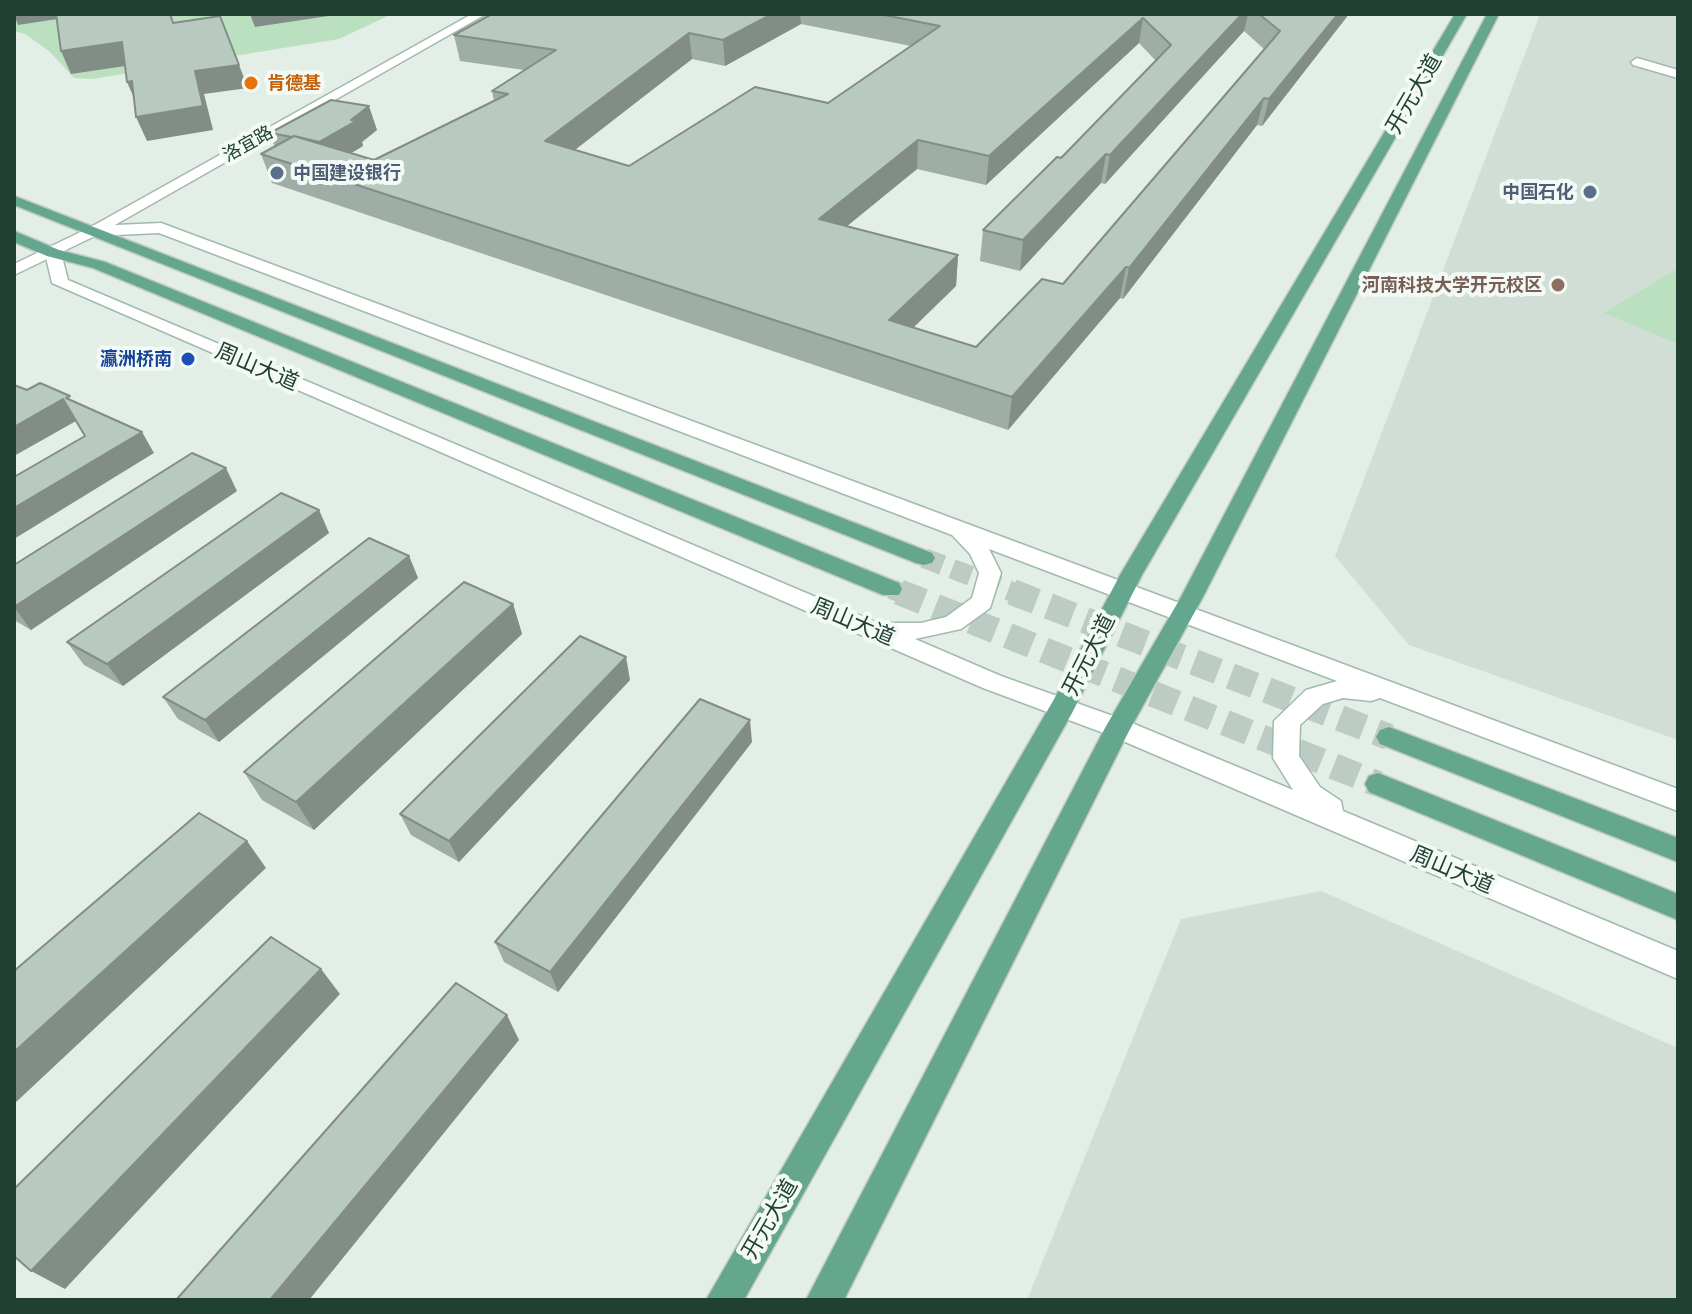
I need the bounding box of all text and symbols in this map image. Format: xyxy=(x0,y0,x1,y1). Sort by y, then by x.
street label: 开元大道 xyxy=(1381,49,1447,139)
place label: 肯德基 xyxy=(267,72,321,94)
marker: 肯德基 xyxy=(242,74,260,92)
street label: 洛宜路 xyxy=(219,121,277,167)
place label: 中国建设银行 xyxy=(293,162,401,184)
marker: 中国建设银行 xyxy=(268,164,286,182)
place label: 中国石化 xyxy=(1502,181,1574,203)
marker: 中国石化 xyxy=(1581,183,1599,201)
place label: 河南科技大学开元校区 xyxy=(1362,274,1542,296)
marker: 河南科技大学开元校区 xyxy=(1549,276,1567,294)
street label: 周山大道 xyxy=(211,338,303,396)
place label: 瀛洲桥南 xyxy=(100,348,172,370)
marker: 瀛洲桥南 xyxy=(179,350,197,368)
street label: 周山大道 xyxy=(807,593,899,651)
street label: 开元大道 xyxy=(1057,610,1121,700)
street label: 周山大道 xyxy=(1406,841,1498,899)
street label: 开元大道 xyxy=(737,1174,803,1264)

